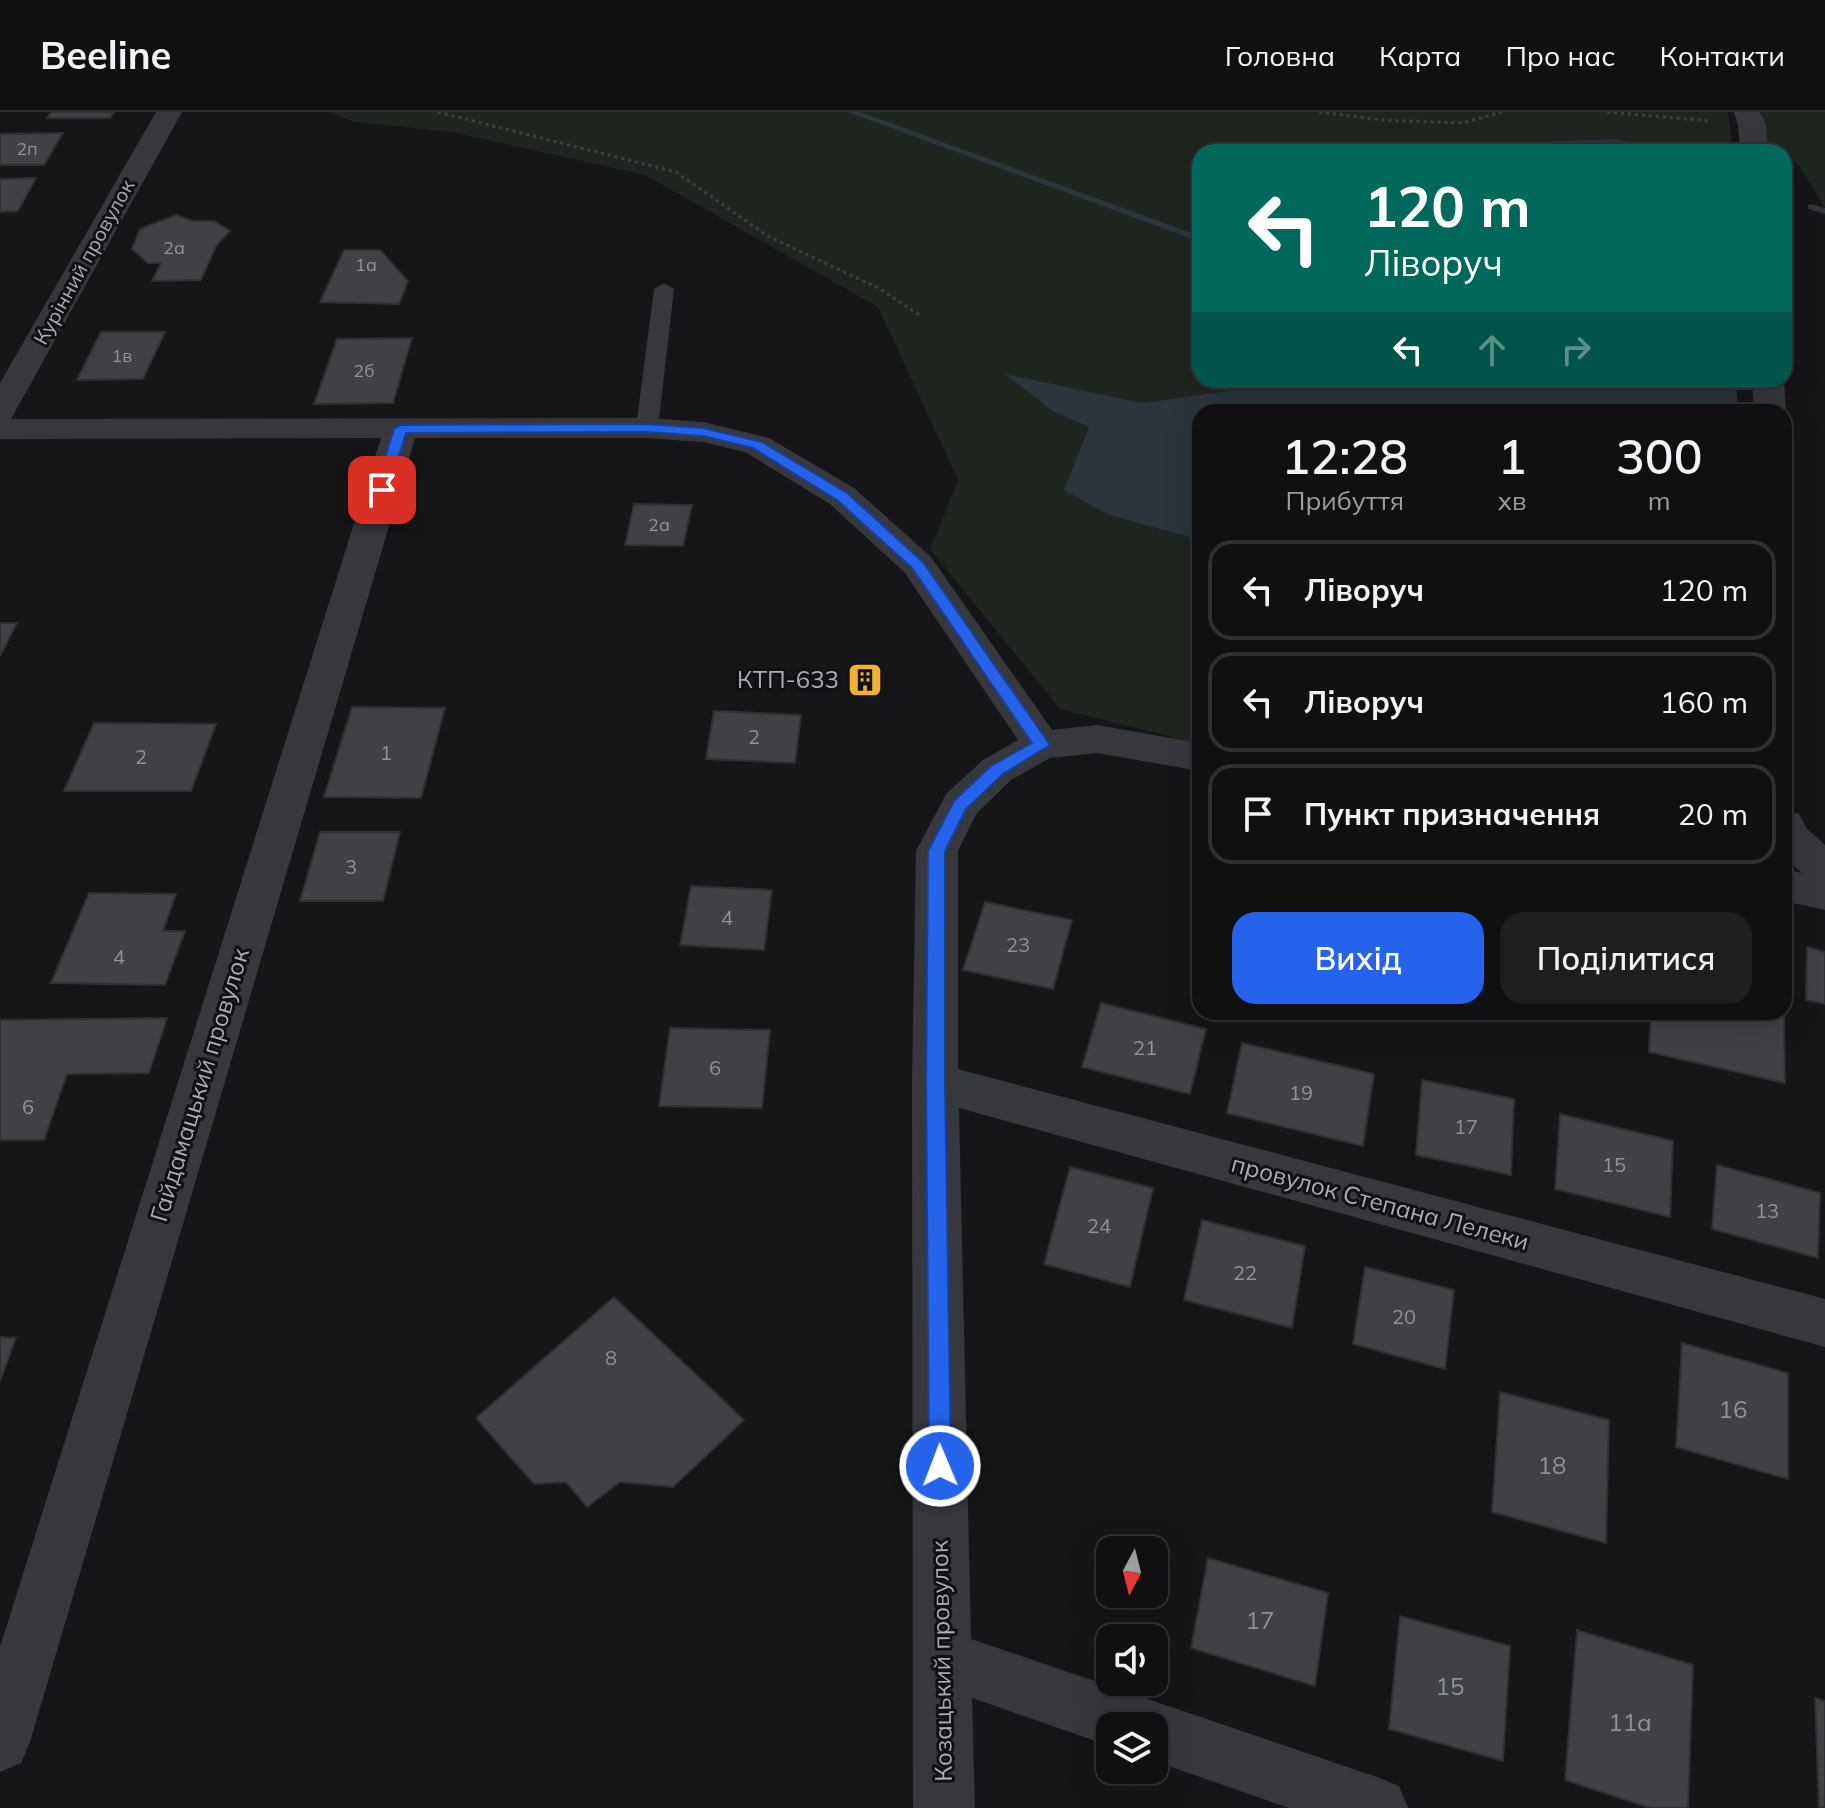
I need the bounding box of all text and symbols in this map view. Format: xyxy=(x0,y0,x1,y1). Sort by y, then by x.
text: Beeline xyxy=(40,31,171,79)
text: Головна xyxy=(1225,38,1335,73)
text: Карта xyxy=(1379,38,1461,73)
text: Про нас xyxy=(1505,38,1615,73)
text: Контакти xyxy=(1659,38,1785,73)
house number: 2п xyxy=(16,137,38,160)
text: 120 m xyxy=(1364,171,1531,241)
street label: Курінний провулок xyxy=(28,175,139,349)
icon: left xyxy=(1232,176,1336,280)
house number: 2а xyxy=(163,236,185,259)
text: Ліворуч xyxy=(1364,240,1503,285)
house number: 1а xyxy=(355,253,377,276)
icon: left xyxy=(1386,328,1430,372)
icon: ahead xyxy=(1470,328,1514,372)
icon: right xyxy=(1554,328,1598,372)
house number: 1в xyxy=(112,344,132,367)
house number: 2б xyxy=(353,359,375,382)
text: 12:28 xyxy=(1282,426,1408,486)
text: 1 xyxy=(1498,426,1526,486)
text: 300 xyxy=(1616,426,1702,486)
pin xyxy=(348,456,416,524)
icon: arrive xyxy=(360,468,404,512)
text: Прибуття xyxy=(1286,484,1404,517)
text: хв xyxy=(1498,484,1526,517)
text: m xyxy=(1648,484,1671,517)
house number: 2а xyxy=(648,513,670,536)
icon: left xyxy=(1236,568,1280,612)
text: Ліворуч xyxy=(1304,571,1424,609)
text: 120 m xyxy=(1660,571,1748,609)
building icon: КТП-633 xyxy=(846,661,884,699)
place label: КТП-633 xyxy=(737,664,839,694)
icon: left xyxy=(1236,680,1280,724)
text: Ліворуч xyxy=(1304,683,1424,721)
text: 160 m xyxy=(1660,683,1748,721)
house number: 2 xyxy=(748,724,760,749)
house number: 1 xyxy=(380,740,392,765)
house number: 2 xyxy=(135,744,147,769)
icon: arrive xyxy=(1236,792,1280,836)
text: Пункт призначення xyxy=(1304,795,1600,833)
text: 20 m xyxy=(1678,795,1748,833)
house number: 3 xyxy=(345,854,357,879)
house number: 4 xyxy=(721,905,733,930)
button: Вихід xyxy=(1232,912,1484,1004)
button: Поділитися xyxy=(1500,912,1752,1004)
house number: 23 xyxy=(1006,932,1030,957)
house number: 4 xyxy=(113,944,125,969)
street label: Гайдамацький провулок xyxy=(143,944,255,1225)
house number: 21 xyxy=(1133,1035,1157,1060)
house number: 6 xyxy=(709,1055,721,1080)
house number: 19 xyxy=(1289,1080,1313,1105)
house number: 6 xyxy=(22,1094,34,1119)
house number: 17 xyxy=(1454,1114,1478,1139)
street label: провулок Степана Лелеки xyxy=(1228,1148,1532,1256)
house number: 15 xyxy=(1602,1152,1626,1177)
house number: 13 xyxy=(1755,1198,1779,1223)
house number: 24 xyxy=(1087,1213,1111,1238)
house number: 22 xyxy=(1233,1260,1257,1285)
house number: 20 xyxy=(1392,1304,1416,1329)
house number: 8 xyxy=(605,1345,617,1370)
house number: 16 xyxy=(1719,1394,1747,1424)
position arrow xyxy=(898,1424,982,1508)
house number: 18 xyxy=(1538,1450,1566,1480)
north arrow xyxy=(1096,1536,1168,1608)
map controls xyxy=(1096,1536,1168,1784)
street label: Козацький провулок xyxy=(924,1540,958,1782)
house number: 17 xyxy=(1246,1605,1274,1635)
button: sound xyxy=(1096,1624,1168,1696)
house number: 15 xyxy=(1436,1671,1464,1701)
house number: 11а xyxy=(1608,1707,1652,1737)
button: layers xyxy=(1096,1712,1168,1784)

